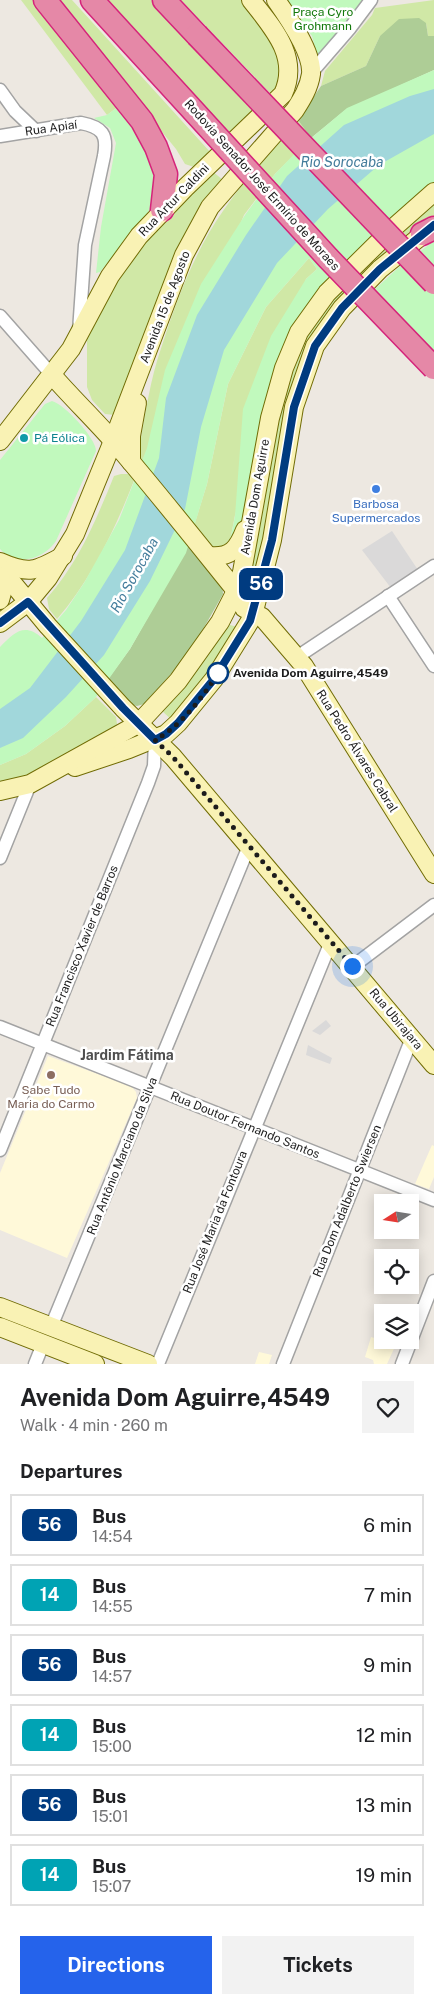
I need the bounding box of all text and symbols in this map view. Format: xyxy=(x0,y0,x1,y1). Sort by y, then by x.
park label: Praça Cyro Grohmann xyxy=(293,5,354,33)
street label: Rodovia Senador José Ermírio de Moraes xyxy=(182,97,342,273)
street label: Rua Apiaí xyxy=(24,117,79,139)
water label: Rio Sorocaba xyxy=(300,154,384,170)
street label: Rua Artur Caldini xyxy=(136,161,212,239)
street label: Avenida 15 de Agosto xyxy=(137,249,193,365)
place label: Pá Eólica xyxy=(34,431,85,445)
marker: Pá Eólica xyxy=(18,432,30,444)
street label: Avenida Dom Aguirre xyxy=(238,438,272,556)
marker: Barbosa Supermercados xyxy=(370,483,382,495)
place label: Barbosa Supermercados xyxy=(332,497,420,525)
water label: Rio Sorocaba xyxy=(107,535,161,615)
line badge: 56 xyxy=(238,568,284,600)
text: 56 xyxy=(249,573,273,594)
marker: Avenida Dom Aguirre,4549 xyxy=(207,662,229,684)
place label: Avenida Dom Aguirre,4549 xyxy=(233,666,388,680)
street label: Rua Pedro Álvares Cabral xyxy=(313,687,401,815)
street label: Rua Francisco Xavier de Barros xyxy=(43,863,121,1029)
your location xyxy=(340,954,365,979)
street label: Rua Ubirajara xyxy=(366,986,426,1052)
district label: Jardim Fátima xyxy=(80,1047,174,1063)
marker: Sabe Tudo Maria do Carmo xyxy=(45,1069,57,1081)
street label: Rua Antônio Marciano da Silva xyxy=(84,1075,160,1237)
place label: Sabe Tudo Maria do Carmo xyxy=(7,1083,95,1111)
street label: Rua Doutor Fernando Santos xyxy=(168,1089,322,1161)
street label: Rua Dom Adalberto Swiersen xyxy=(310,1123,384,1279)
street label: Rua José Maria da Fontoura xyxy=(180,1149,250,1295)
north arrow xyxy=(374,1194,419,1239)
map controls xyxy=(374,1194,419,1349)
button: locate xyxy=(374,1249,419,1294)
button: layers xyxy=(374,1304,419,1349)
button: heart xyxy=(362,1381,414,1433)
text: Avenida Dom Aguirre,4549 xyxy=(20,1383,330,1411)
text: Walk · 4 min · 260 m xyxy=(20,1416,168,1435)
text: Departures xyxy=(20,1460,123,1482)
text: Bus xyxy=(92,1505,126,1527)
text: 56 xyxy=(37,1514,62,1535)
text: 6 min xyxy=(363,1514,412,1536)
text: 14:54 xyxy=(92,1527,132,1546)
text: Bus xyxy=(92,1575,126,1597)
text: 14 xyxy=(40,1584,59,1605)
text: 7 min xyxy=(364,1584,412,1606)
text: 14:55 xyxy=(92,1597,133,1616)
text: Bus xyxy=(92,1645,126,1667)
text: 56 xyxy=(37,1654,62,1675)
text: 9 min xyxy=(363,1654,412,1676)
text: 14:57 xyxy=(92,1667,132,1686)
text: Bus xyxy=(92,1715,126,1737)
text: 14 xyxy=(40,1724,59,1745)
text: 12 min xyxy=(356,1724,412,1746)
text: 15:00 xyxy=(92,1737,132,1756)
text: Bus xyxy=(92,1785,126,1807)
text: 56 xyxy=(37,1794,62,1815)
text: 13 min xyxy=(355,1794,412,1816)
text: 15:01 xyxy=(92,1807,129,1826)
text: Bus xyxy=(92,1855,126,1877)
text: 14 xyxy=(40,1864,59,1885)
text: 19 min xyxy=(356,1864,412,1886)
text: 15:07 xyxy=(92,1877,131,1896)
button: Directions xyxy=(20,1936,212,1994)
button: Tickets xyxy=(222,1936,414,1994)

